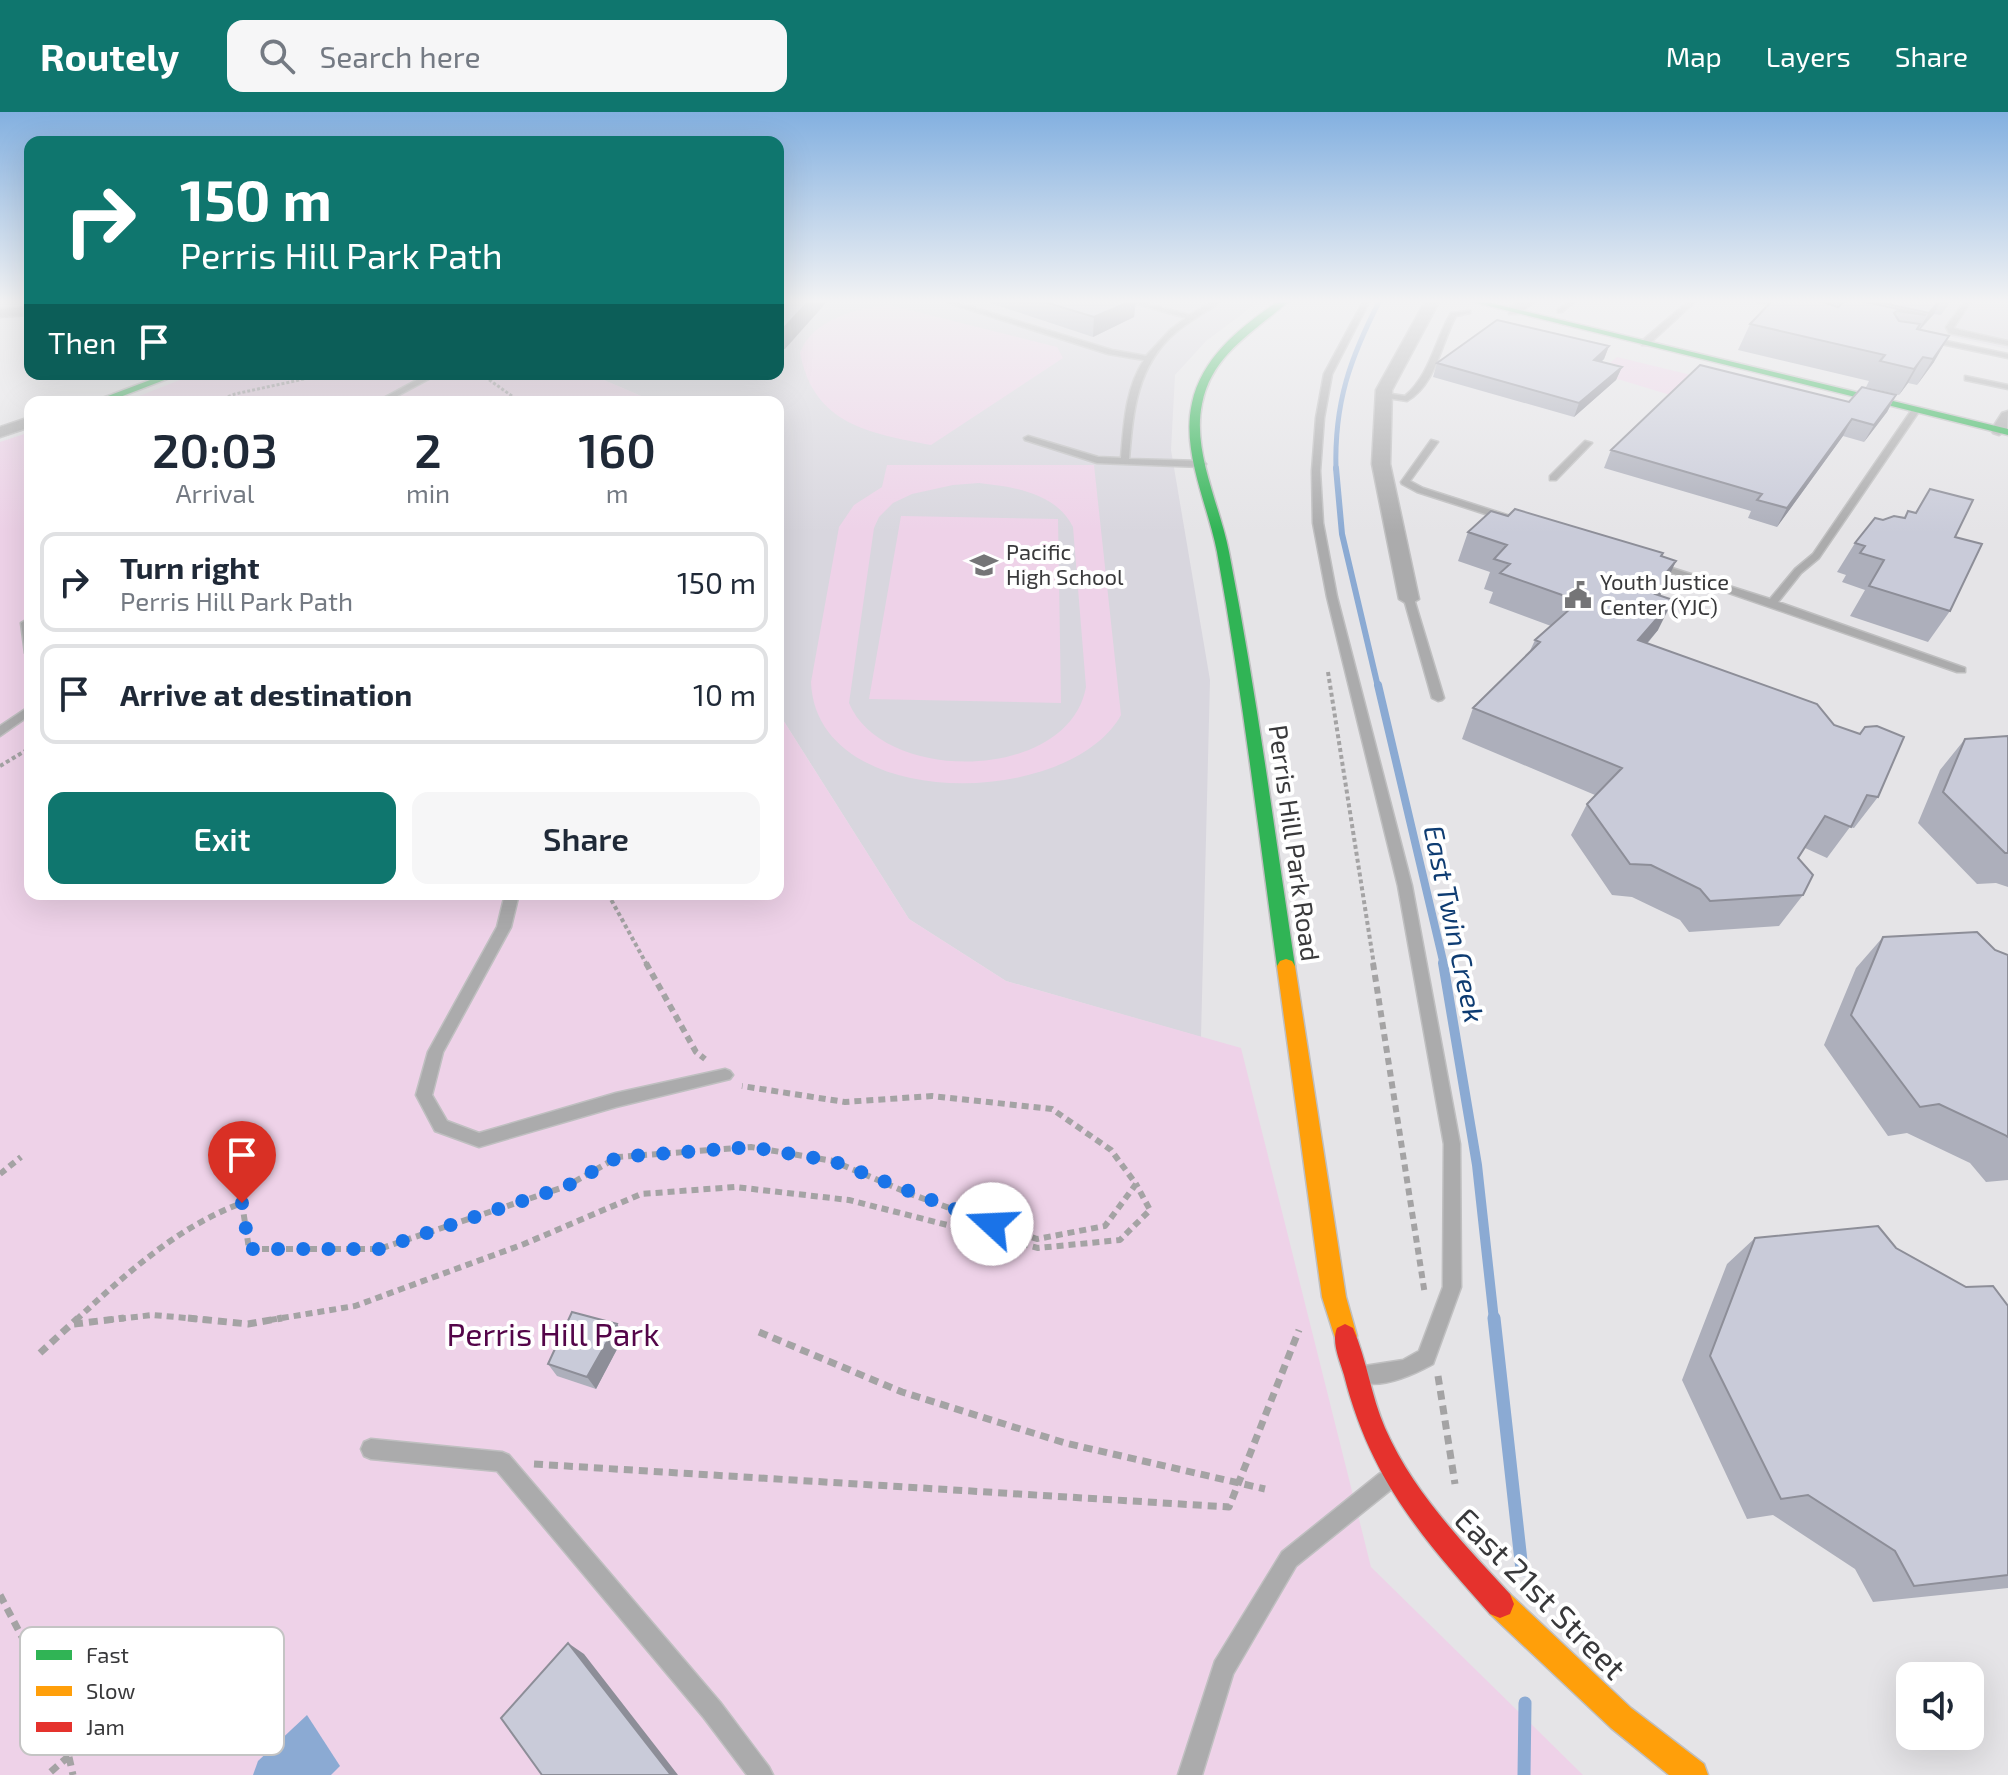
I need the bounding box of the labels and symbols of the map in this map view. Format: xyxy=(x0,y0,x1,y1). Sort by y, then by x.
place label: Pacific High School xyxy=(1006,538,1124,589)
school or university icon: Pacific High School xyxy=(969,550,999,580)
place label: Youth Justice Center (YJC) xyxy=(1600,568,1729,619)
public building icon: Youth Justice Center (YJC) xyxy=(1563,580,1593,610)
street label: Perris Hill Park Road xyxy=(1264,723,1327,963)
water label: East Twin Creek xyxy=(1417,822,1492,1026)
pin xyxy=(208,1121,276,1203)
position arrow xyxy=(950,1182,1034,1266)
park label: Perris Hill Park xyxy=(447,1314,659,1352)
street label: East 21st Street xyxy=(1448,1499,1635,1686)
legend xyxy=(20,1627,284,1755)
text: Fast xyxy=(86,1641,129,1667)
text: Slow xyxy=(86,1677,135,1703)
text: Jam xyxy=(86,1713,125,1739)

